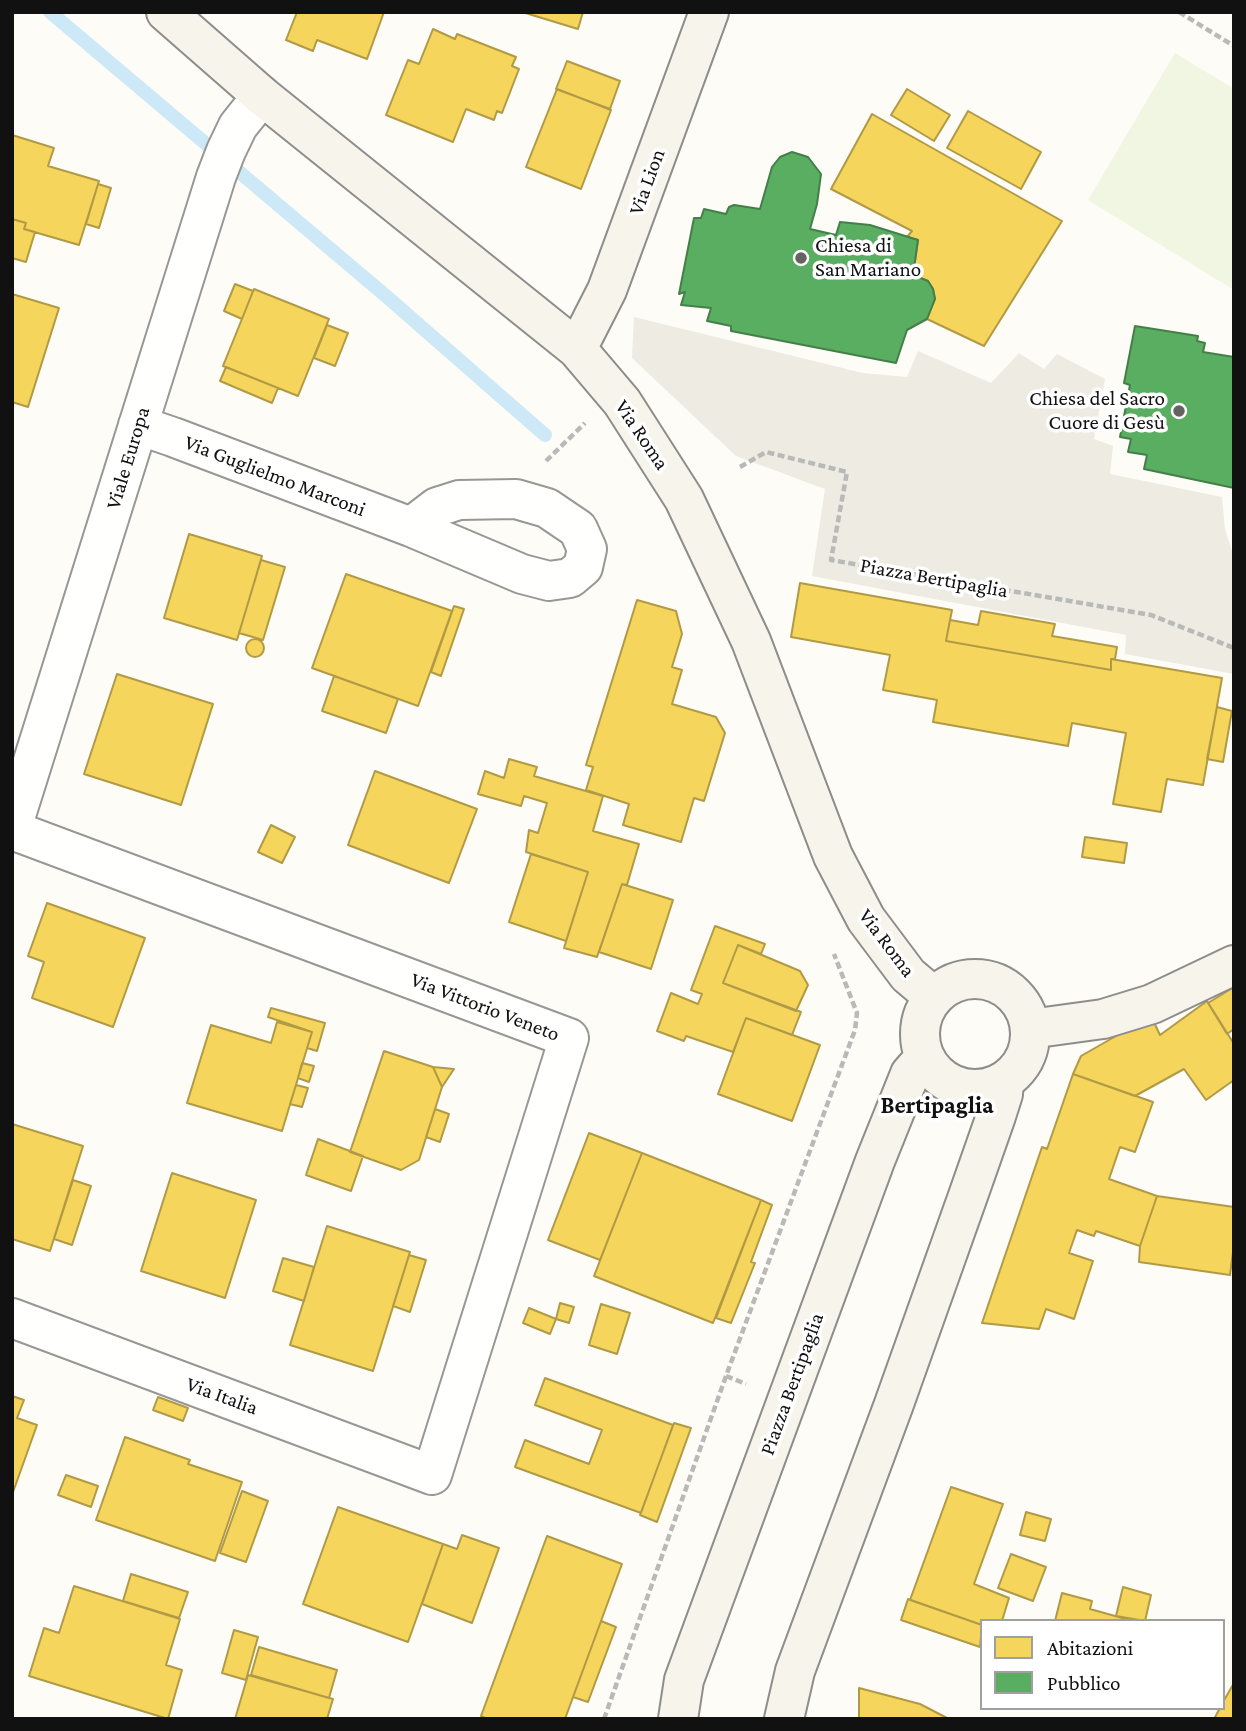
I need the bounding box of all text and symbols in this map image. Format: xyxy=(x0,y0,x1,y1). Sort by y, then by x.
street label: Via Lion xyxy=(623,146,671,218)
place label: Chiesa di San Mariano xyxy=(815,233,921,283)
marker: Chiesa di San Mariano xyxy=(793,250,809,266)
place label: Chiesa del Sacro Cuore di Gesù xyxy=(1029,386,1165,436)
street label: Via Roma xyxy=(609,395,675,475)
marker: Chiesa del Sacro Cuore di Gesù xyxy=(1171,403,1187,419)
street label: Viale Europa xyxy=(100,404,156,512)
street label: Via Guglielmo Marconi xyxy=(181,430,369,522)
street label: Piazza Bertipaglia xyxy=(858,553,1010,603)
street label: Via Roma xyxy=(853,904,921,982)
street label: Via Vittorio Veneto xyxy=(407,967,563,1047)
district label: Bertipaglia xyxy=(880,1092,994,1120)
street label: Piazza Bertipaglia xyxy=(755,1309,829,1459)
street label: Via Italia xyxy=(183,1371,261,1421)
legend xyxy=(980,1619,1225,1710)
text: Abitazioni xyxy=(1047,1636,1133,1660)
text: Pubblico xyxy=(1047,1671,1120,1695)

